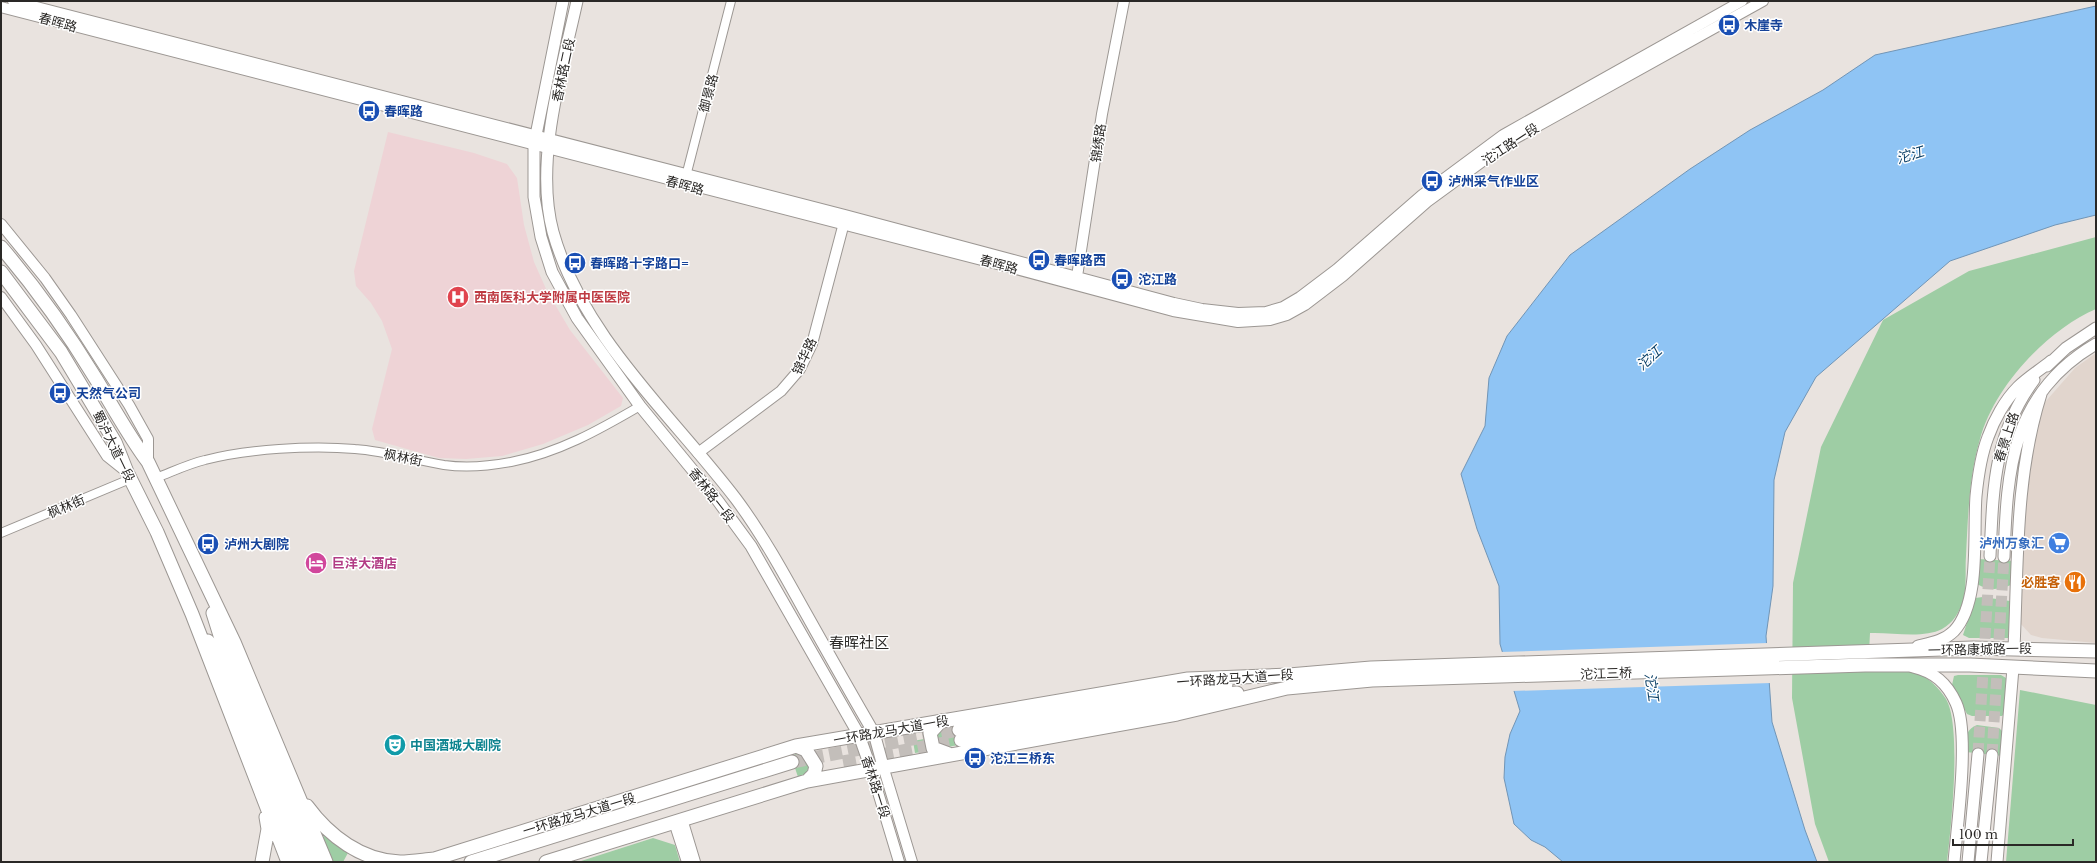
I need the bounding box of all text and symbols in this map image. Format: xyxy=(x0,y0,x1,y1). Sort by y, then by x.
street label: 春晖路 xyxy=(37,9,79,36)
bus stop icon: 木崖寺 xyxy=(1716,12,1742,38)
place label: 木崖寺 xyxy=(1744,17,1783,34)
street label: 香林路二段 xyxy=(548,37,579,104)
street label: 御景路 xyxy=(695,72,722,114)
bus stop icon: 春晖路 xyxy=(356,98,382,124)
place label: 春晖路 xyxy=(384,103,423,120)
street label: 沱江路一段 xyxy=(1478,120,1542,169)
street label: 锦绣路 xyxy=(1087,123,1110,164)
water label: 沱江 xyxy=(1894,142,1928,168)
bus stop icon: 泸州采气作业区 xyxy=(1419,168,1445,194)
street label: 春晖路 xyxy=(664,172,706,199)
place label: 泸州采气作业区 xyxy=(1448,173,1539,190)
bus stop icon: 春晖路西 xyxy=(1026,247,1052,273)
bus stop icon: 春晖路十字路口= xyxy=(562,250,588,276)
street label: 春晖路 xyxy=(978,251,1020,278)
place label: 春晖路西 xyxy=(1054,252,1106,269)
place label: 春晖路十字路口= xyxy=(590,255,689,272)
bus stop icon: 沱江路 xyxy=(1109,266,1135,292)
place label: 沱江路 xyxy=(1138,271,1177,288)
hospital icon: 西南医科大学附属中医医院 xyxy=(445,284,471,310)
place label: 西南医科大学附属中医医院 xyxy=(474,289,630,306)
street label: 锦华路 xyxy=(789,335,820,377)
water label: 沱江 xyxy=(1633,341,1667,374)
bus stop icon: 天然气公司 xyxy=(47,380,73,406)
place label: 天然气公司 xyxy=(76,385,141,402)
street label: 蜀泸大道一段 xyxy=(89,407,138,485)
street label: 春景上路 xyxy=(1990,410,2023,465)
street label: 枫林街 xyxy=(382,445,424,470)
street label: 香林路一段 xyxy=(685,464,738,526)
street label: 枫林街 xyxy=(45,491,87,522)
supermarket icon: 泸州万象汇 xyxy=(2046,530,2072,556)
bus stop icon: 泸州大剧院 xyxy=(195,531,221,557)
place label: 泸州万象汇 xyxy=(1979,535,2044,552)
place label: 泸州大剧院 xyxy=(224,536,289,553)
hotel icon: 巨洋大酒店 xyxy=(303,550,329,576)
place label: 巨洋大酒店 xyxy=(332,555,397,572)
restaurant icon: 必胜客 xyxy=(2062,569,2088,595)
place label: 必胜客 xyxy=(2021,574,2060,591)
district label: 春晖社区 xyxy=(829,633,889,652)
street label: 一环路康城路一段 xyxy=(1928,640,2032,659)
street label: 沱江三桥 xyxy=(1580,664,1632,683)
street label: 一环路龙马大道一段 xyxy=(1176,666,1294,691)
water label: 沱江 xyxy=(1641,672,1663,704)
street label: 一环路龙马大道一段 xyxy=(832,712,950,749)
theatre icon: 中国酒城大剧院 xyxy=(382,732,408,758)
place label: 中国酒城大剧院 xyxy=(410,737,501,754)
bus stop icon: 沱江三桥东 xyxy=(962,745,988,771)
place label: 沱江三桥东 xyxy=(990,750,1055,767)
street label: 香林路一段 xyxy=(857,754,894,821)
street label: 一环路龙马大道一段 xyxy=(521,789,638,840)
scale bar xyxy=(1953,821,2073,847)
text: 100 m xyxy=(1959,827,1998,842)

